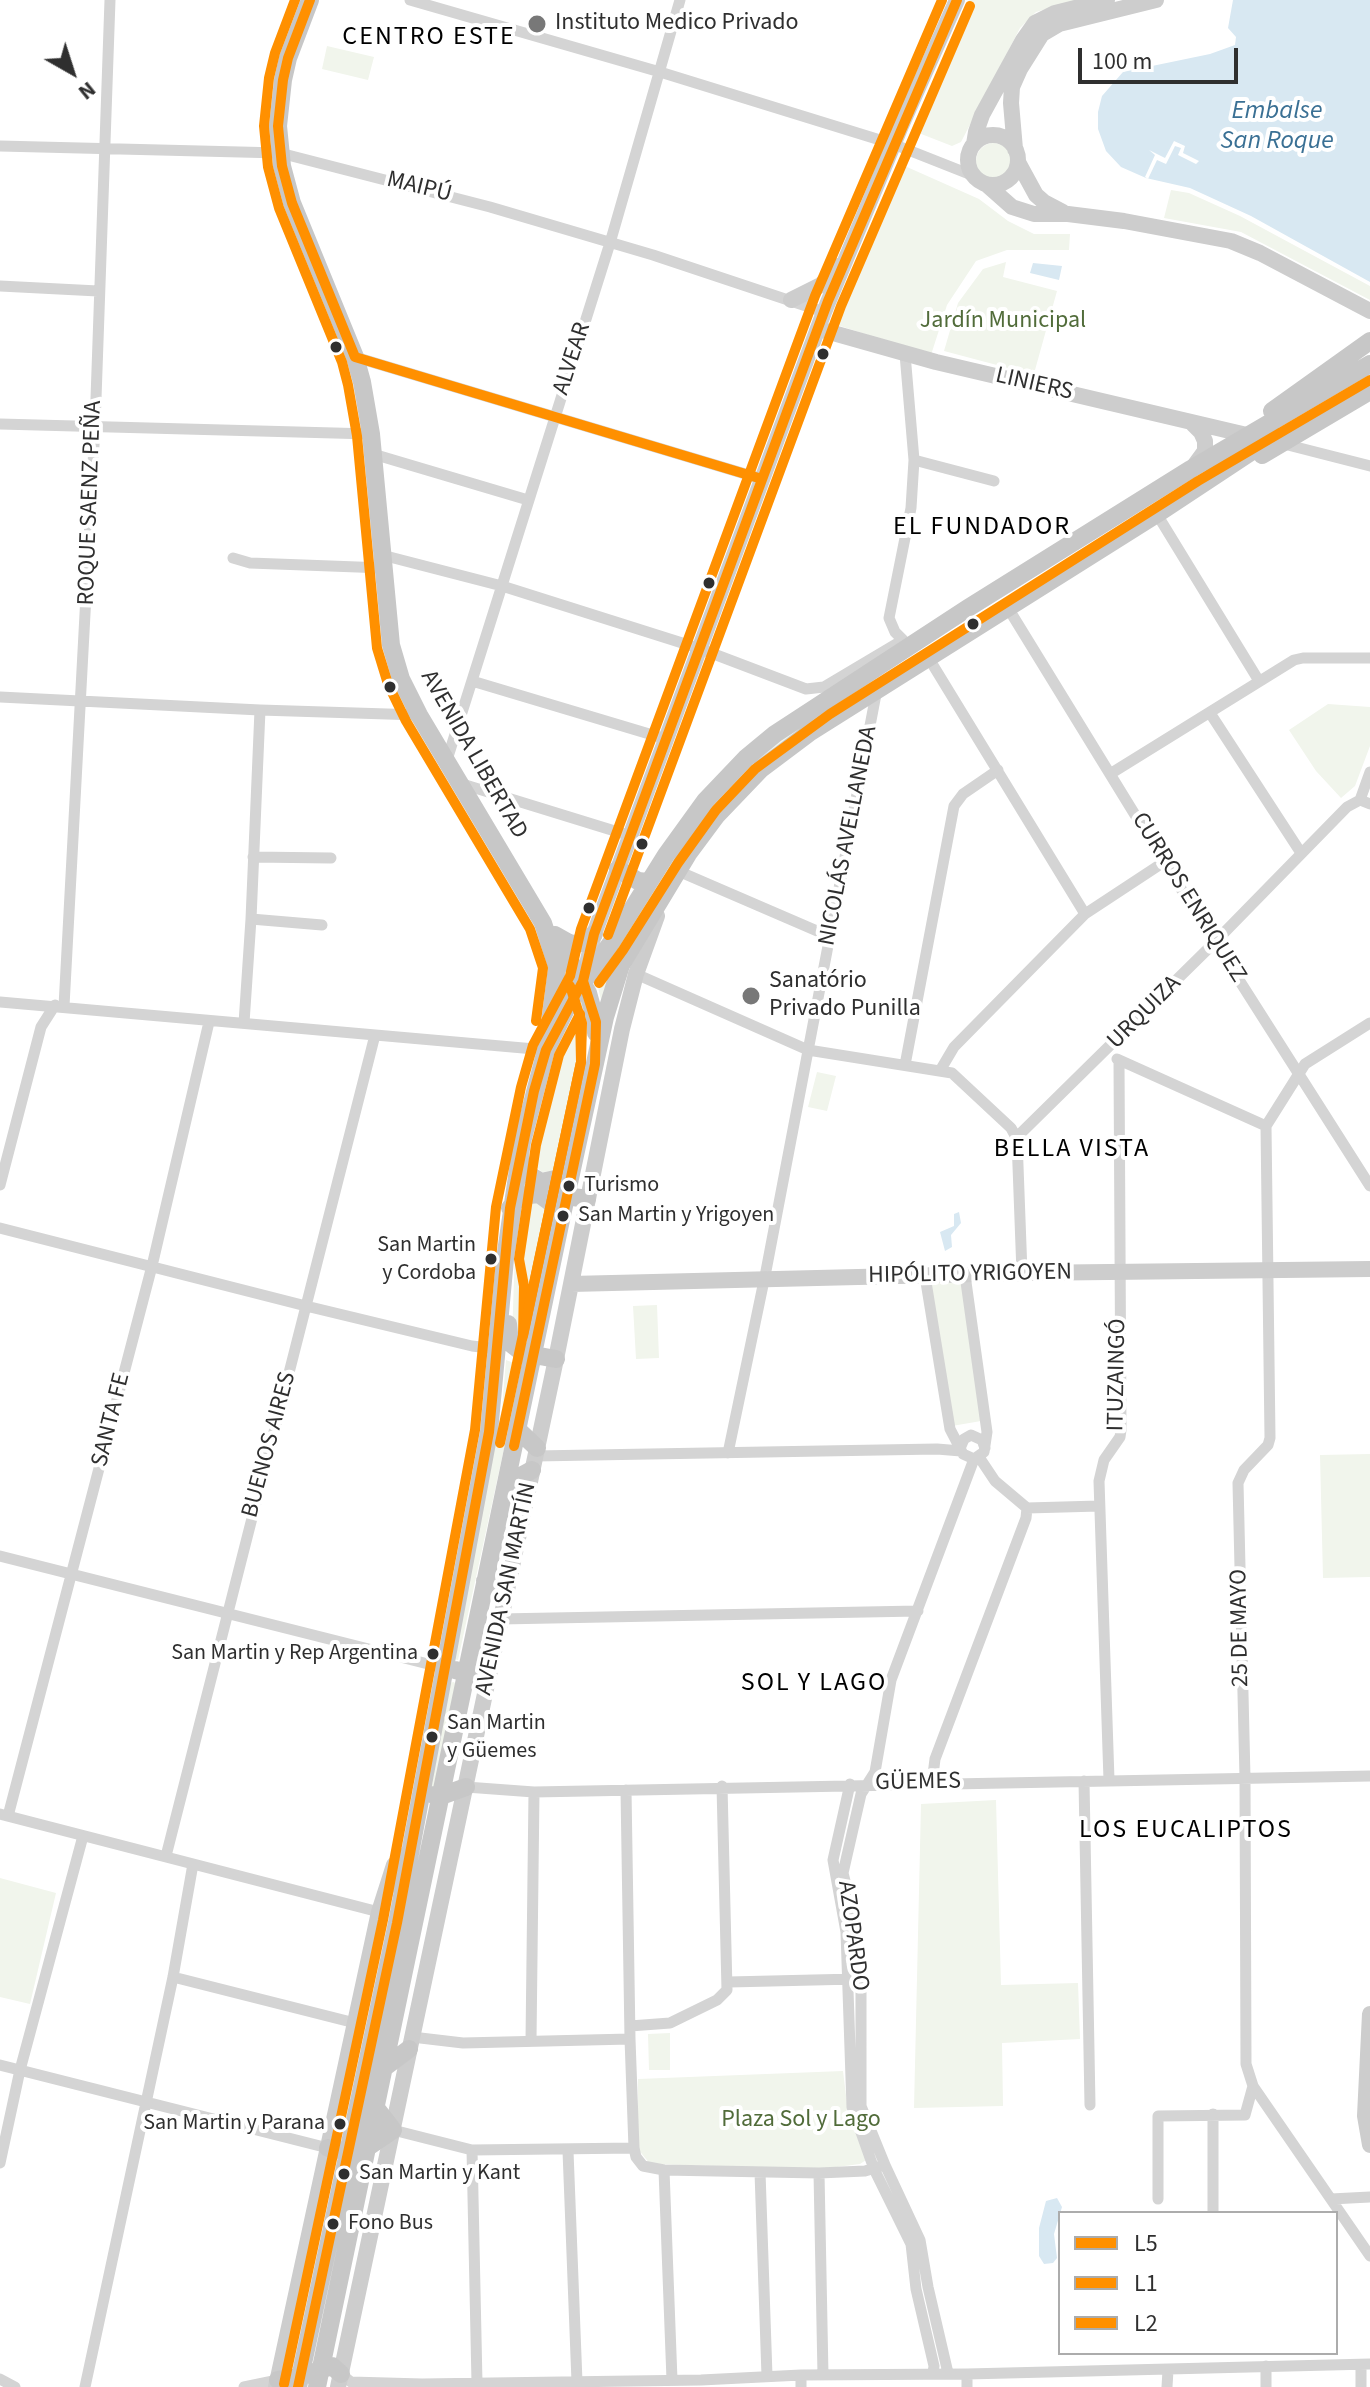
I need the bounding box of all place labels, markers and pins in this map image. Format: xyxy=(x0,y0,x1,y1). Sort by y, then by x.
place label: Instituto Medico Privado xyxy=(555,10,799,38)
marker: Instituto Medico Privado xyxy=(526,13,548,35)
unlabelled marker xyxy=(328,339,344,355)
unlabelled marker xyxy=(815,346,831,362)
unlabelled marker xyxy=(701,575,717,591)
unlabelled marker xyxy=(965,616,981,632)
unlabelled marker xyxy=(382,679,398,695)
unlabelled marker xyxy=(634,836,650,852)
unlabelled marker xyxy=(581,900,597,916)
place label: Sanatório Privado Punilla xyxy=(769,968,921,1024)
marker: Sanatório Privado Punilla xyxy=(740,985,762,1007)
place label: Turismo xyxy=(584,1173,659,1199)
marker: Turismo xyxy=(561,1178,577,1194)
place label: San Martin y Yrigoyen xyxy=(578,1203,774,1229)
marker: San Martin y Yrigoyen xyxy=(555,1208,571,1224)
place label: San Martin y Cordoba xyxy=(377,1233,476,1284)
marker: San Martin y Cordoba xyxy=(483,1251,499,1267)
place label: San Martin y Rep Argentina xyxy=(171,1641,418,1667)
marker: San Martin y Rep Argentina xyxy=(425,1646,441,1662)
place label: San Martin y Güemes xyxy=(447,1711,546,1762)
marker: San Martin y Güemes xyxy=(424,1729,440,1745)
place label: San Martin y Parana xyxy=(143,2111,325,2137)
marker: San Martin y Parana xyxy=(332,2116,348,2132)
place label: San Martin y Kant xyxy=(359,2161,520,2187)
marker: San Martin y Kant xyxy=(336,2166,352,2182)
place label: Fono Bus xyxy=(348,2211,433,2237)
marker: Fono Bus xyxy=(325,2216,341,2232)

